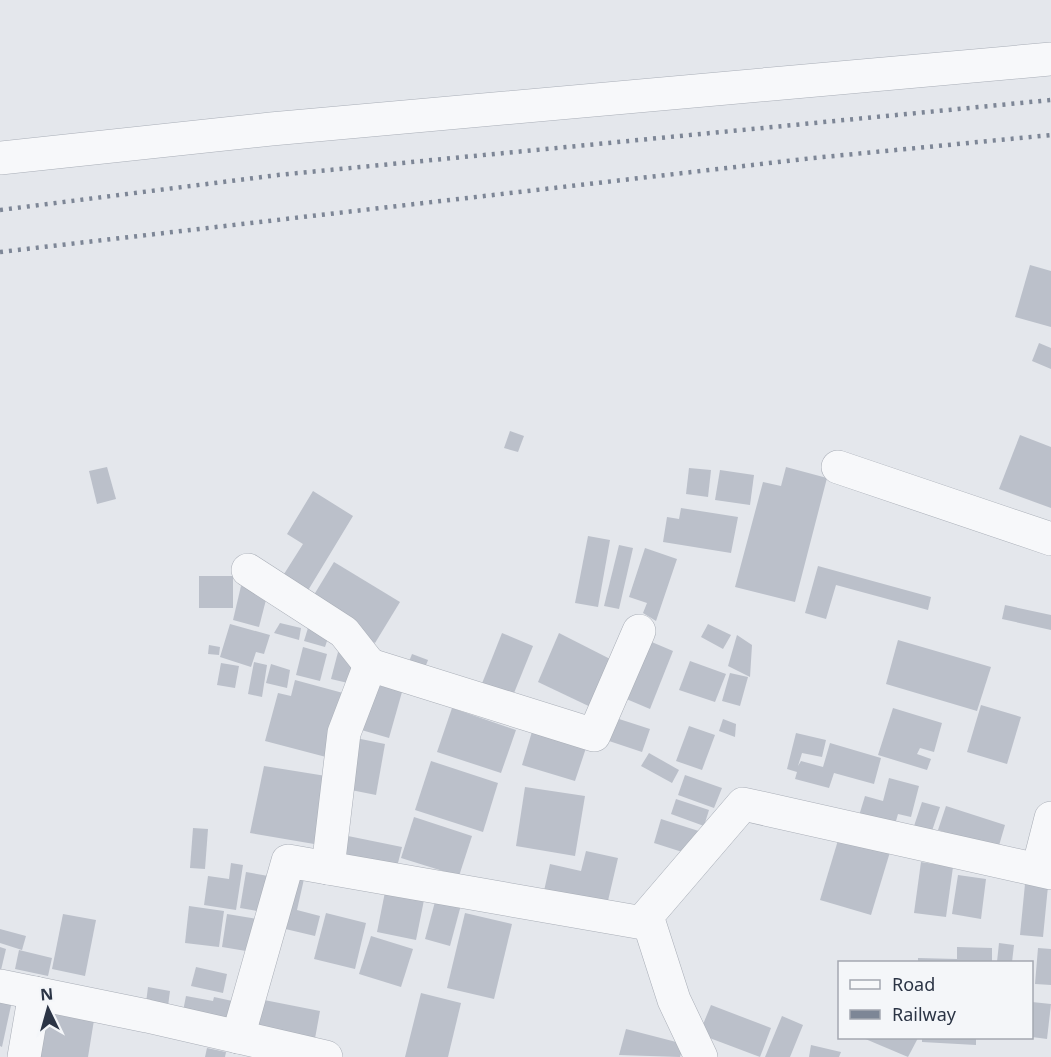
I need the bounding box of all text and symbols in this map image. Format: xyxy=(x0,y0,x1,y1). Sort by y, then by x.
legend xyxy=(838,961,1033,1039)
text: Road xyxy=(892,972,935,996)
north arrow xyxy=(18,979,78,1039)
text: N xyxy=(39,983,54,1006)
text: Railway xyxy=(892,1002,957,1026)

